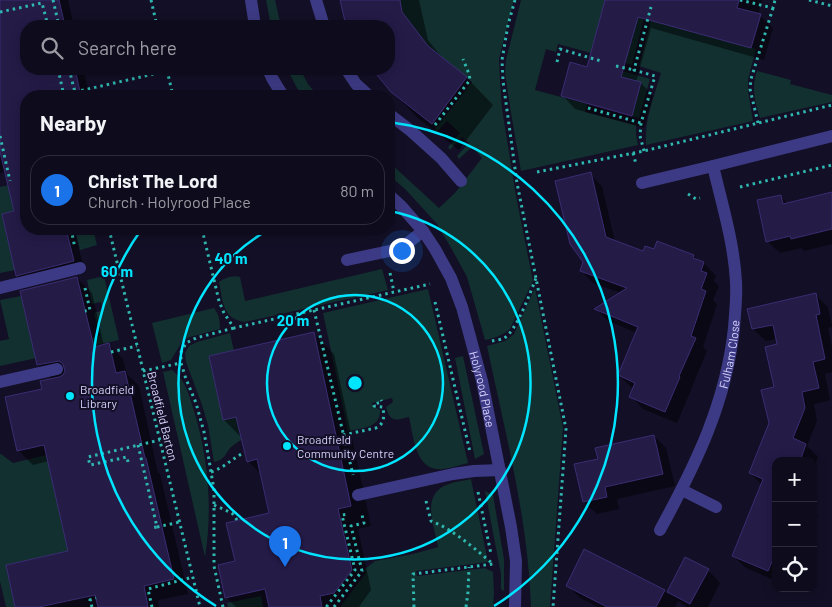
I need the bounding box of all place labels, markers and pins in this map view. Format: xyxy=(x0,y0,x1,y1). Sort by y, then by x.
centre of rings xyxy=(346,374,364,392)
place label: Broadfield Library xyxy=(80,382,134,410)
marker: Broadfield Library xyxy=(64,390,76,402)
place label: Broadfield Community Centre xyxy=(297,432,394,460)
marker: Broadfield Community Centre xyxy=(281,440,293,452)
pin: 1 xyxy=(269,526,301,567)

